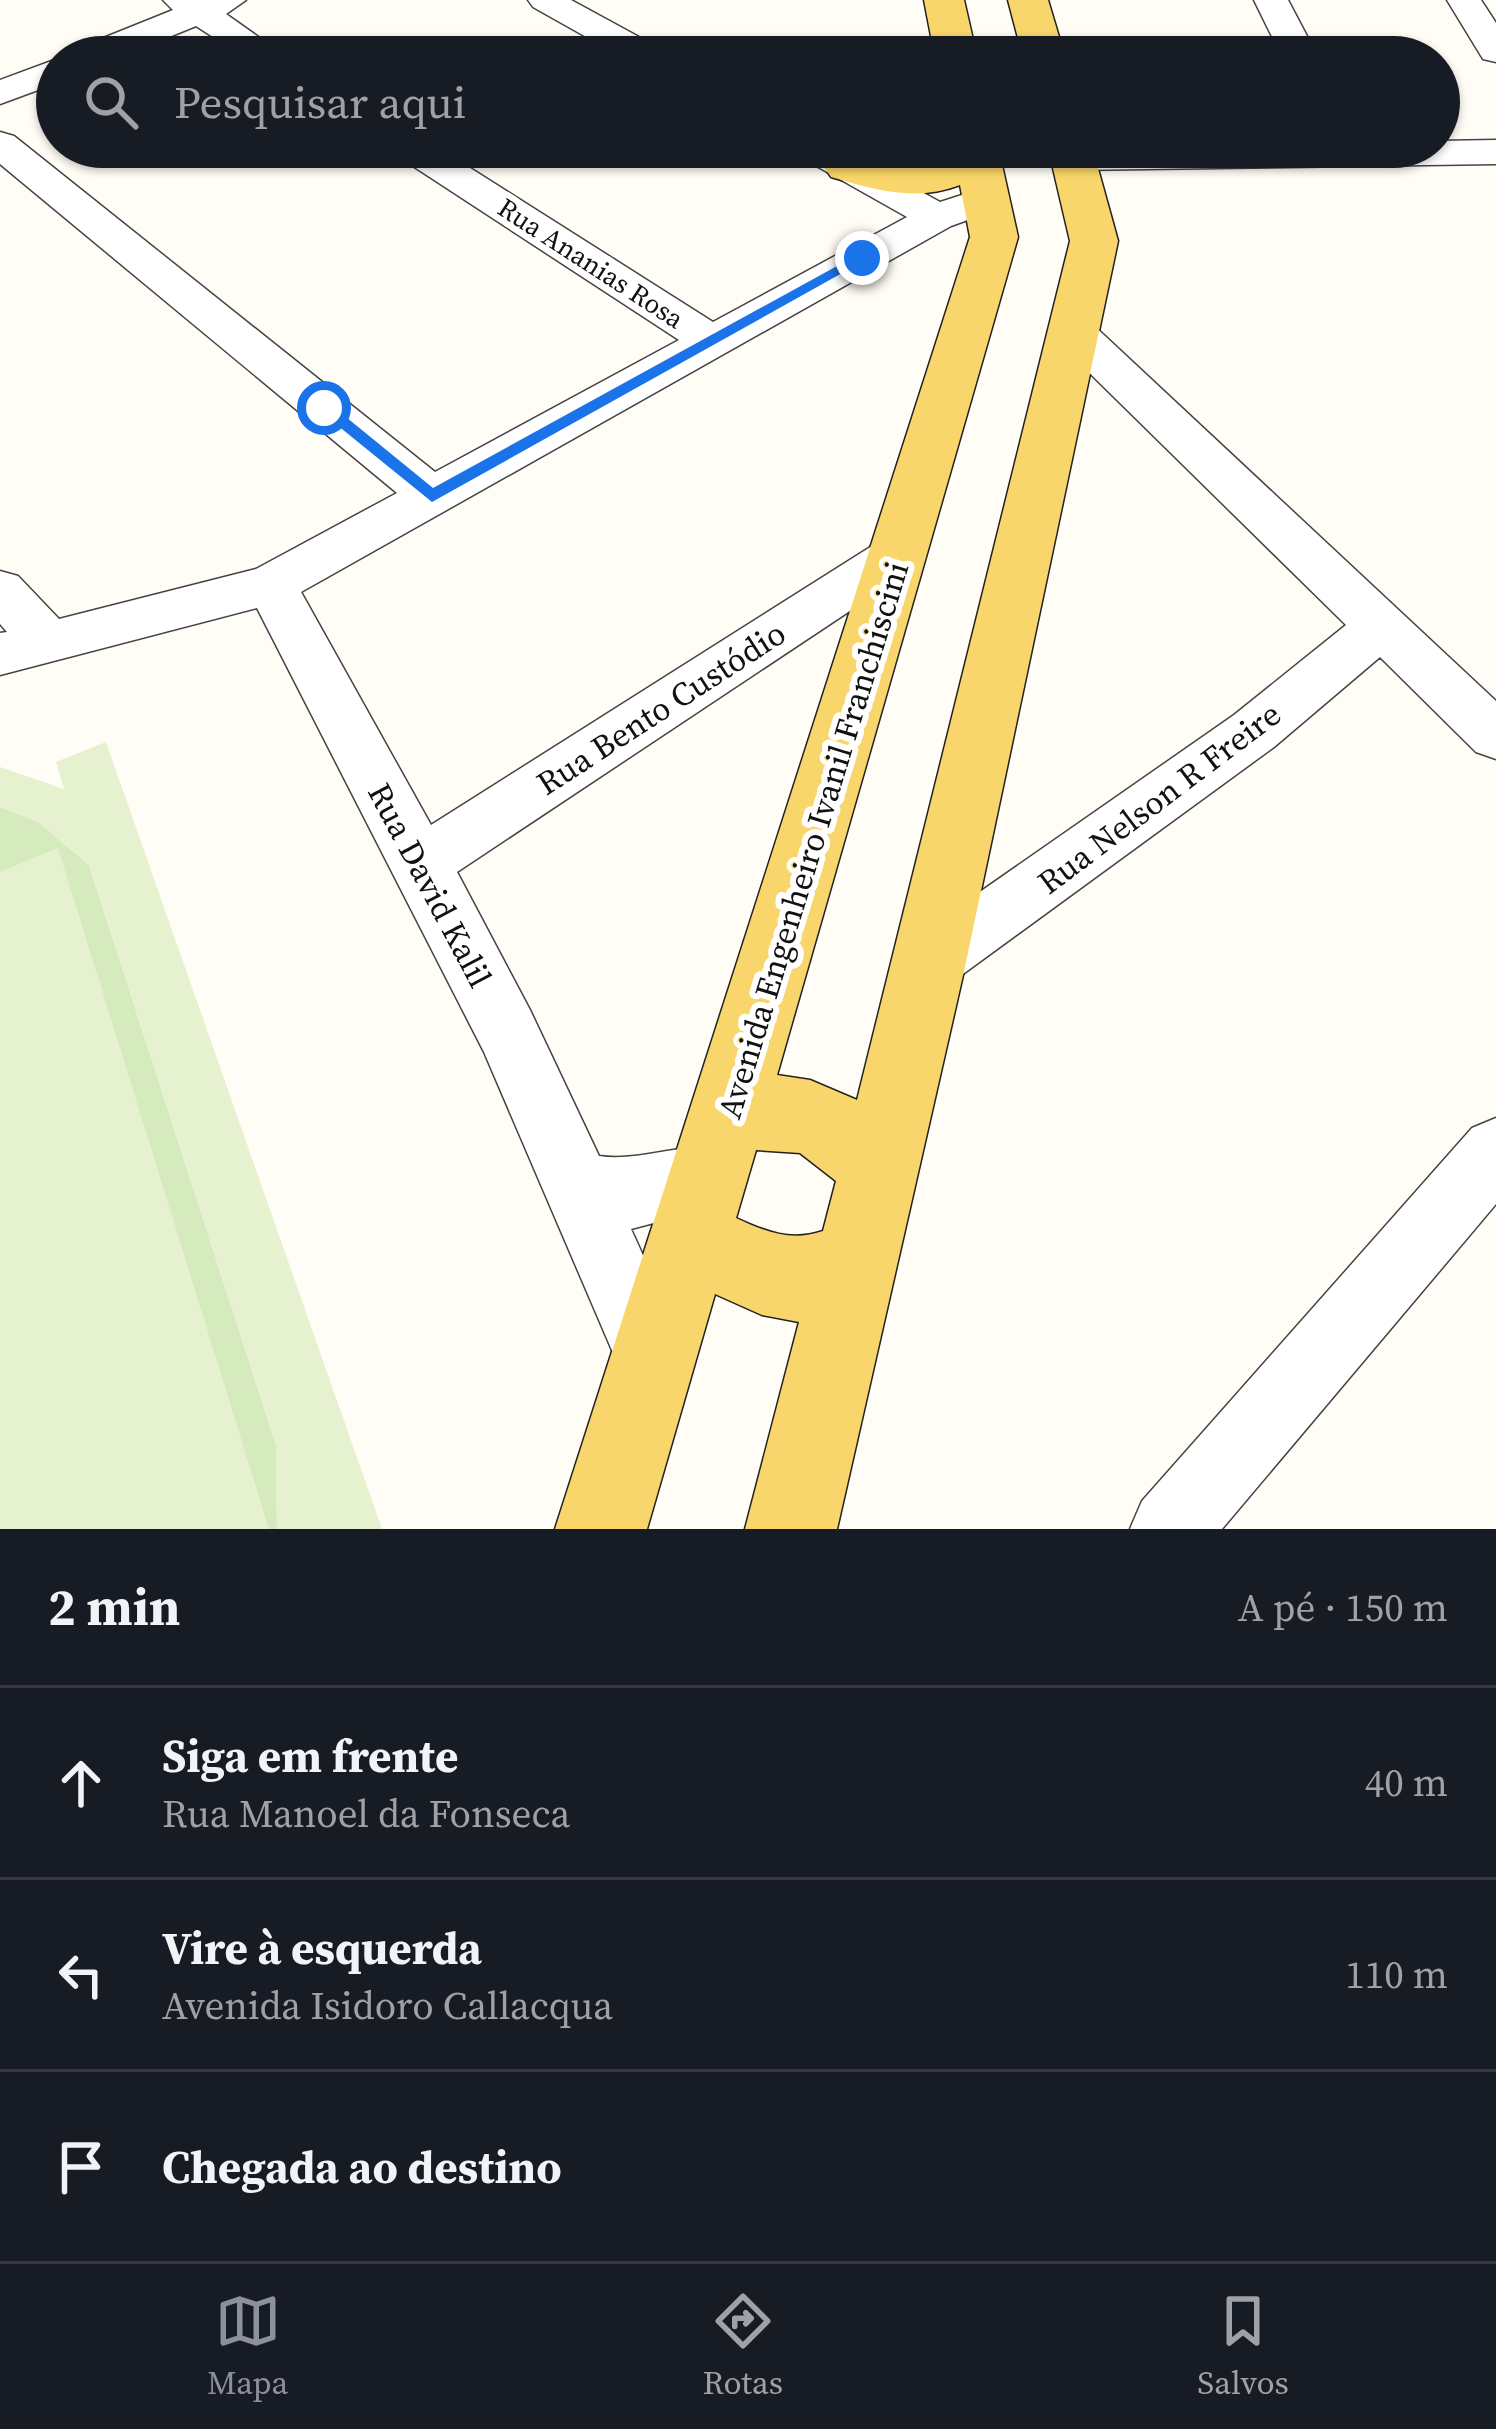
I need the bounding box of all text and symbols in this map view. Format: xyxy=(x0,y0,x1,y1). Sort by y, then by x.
search box xyxy=(36,36,1460,168)
icon: search xyxy=(78,69,144,135)
text: Pesquisar aqui xyxy=(174,71,466,133)
street label: Rua Ananias Rosa xyxy=(491,189,691,337)
route end xyxy=(835,231,889,285)
route start xyxy=(297,381,351,435)
street label: Avenida Engenheiro Ivanil Franchiscini xyxy=(707,556,919,1124)
street label: Rua Bento Custódio xyxy=(528,611,794,805)
street label: Rua Nelson R Freire xyxy=(1028,692,1290,904)
street label: Rua David Kalil xyxy=(357,775,503,995)
text: 2 min xyxy=(48,1572,180,1642)
text: A pé · 150 m xyxy=(1238,1581,1448,1634)
text: Siga em frente xyxy=(162,1725,458,1787)
icon: ahead xyxy=(48,1750,114,1816)
text: 40 m xyxy=(1365,1756,1448,1809)
text: Rua Manoel da Fonseca xyxy=(162,1787,570,1840)
text: Vire à esquerda xyxy=(162,1917,482,1979)
icon: left xyxy=(48,1942,114,2008)
text: 110 m xyxy=(1345,1948,1448,2001)
text: Avenida Isidoro Callacqua xyxy=(162,1979,613,2032)
icon: arrive xyxy=(48,2134,114,2200)
text: Chegada ao destino xyxy=(162,2136,562,2198)
tab: Mapa xyxy=(207,2288,288,2405)
tab: Rotas xyxy=(702,2288,783,2405)
tab: Salvos xyxy=(1197,2288,1289,2405)

